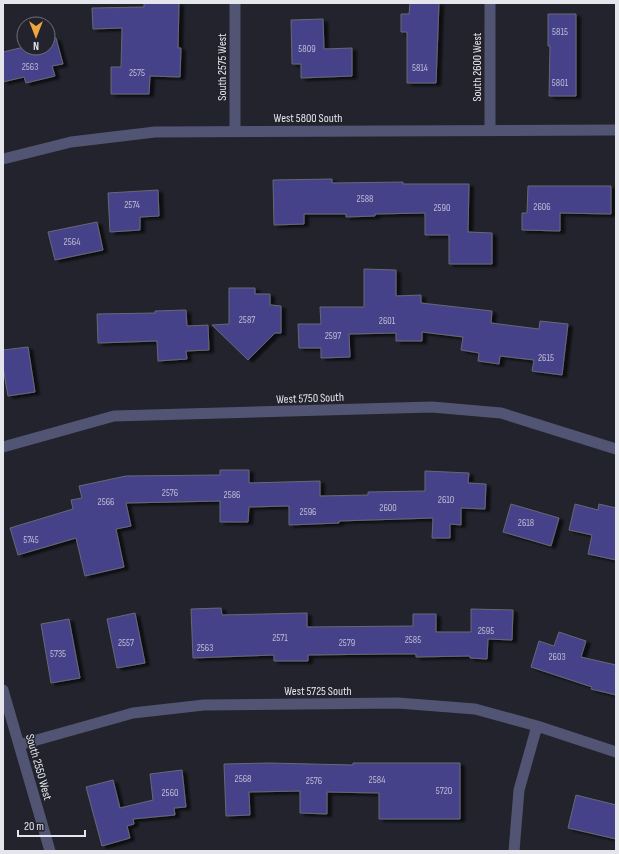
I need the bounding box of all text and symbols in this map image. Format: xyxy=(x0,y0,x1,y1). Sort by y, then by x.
north arrow xyxy=(16,16,56,56)
house number: 5815 xyxy=(552,26,568,38)
street label: South 2600 West xyxy=(470,32,485,102)
street label: South 2575 West xyxy=(215,33,230,101)
text: N xyxy=(33,39,39,52)
house number: 5809 xyxy=(298,43,316,55)
house number: 2563 xyxy=(22,61,38,73)
house number: 5814 xyxy=(412,62,428,74)
house number: 2575 xyxy=(129,67,145,79)
house number: 5801 xyxy=(552,77,569,89)
street label: West 5800 South xyxy=(274,111,342,126)
house number: 2588 xyxy=(357,193,373,205)
house number: 2574 xyxy=(124,199,140,211)
house number: 2606 xyxy=(533,201,551,213)
house number: 2590 xyxy=(433,202,451,214)
house number: 2564 xyxy=(64,236,80,248)
house number: 2587 xyxy=(239,314,255,326)
house number: 2601 xyxy=(379,315,396,327)
house number: 2597 xyxy=(325,330,341,342)
house number: 2615 xyxy=(538,352,554,364)
street label: West 5750 South xyxy=(276,390,344,407)
house number: 2576 xyxy=(162,487,178,499)
house number: 2586 xyxy=(224,489,240,501)
house number: 2610 xyxy=(438,494,454,506)
house number: 2566 xyxy=(98,496,114,508)
house number: 2600 xyxy=(379,502,397,514)
house number: 2596 xyxy=(300,506,316,518)
house number: 2618 xyxy=(518,517,534,529)
house number: 5745 xyxy=(23,534,39,546)
house number: 2595 xyxy=(478,625,494,637)
house number: 2571 xyxy=(272,632,288,644)
house number: 2585 xyxy=(405,634,421,646)
house number: 2557 xyxy=(118,637,134,649)
house number: 2579 xyxy=(339,637,355,649)
house number: 2563 xyxy=(197,642,213,654)
house number: 5735 xyxy=(50,648,66,660)
house number: 2603 xyxy=(548,651,566,663)
street label: West 5725 South xyxy=(284,684,352,699)
street label: South 2550 West xyxy=(22,732,55,802)
house number: 2568 xyxy=(235,773,251,785)
house number: 2584 xyxy=(369,774,385,786)
house number: 2576 xyxy=(306,775,322,787)
house number: 5720 xyxy=(436,785,452,797)
house number: 2560 xyxy=(162,787,178,799)
scale bar xyxy=(18,812,85,838)
text: 20 m xyxy=(24,819,44,834)

